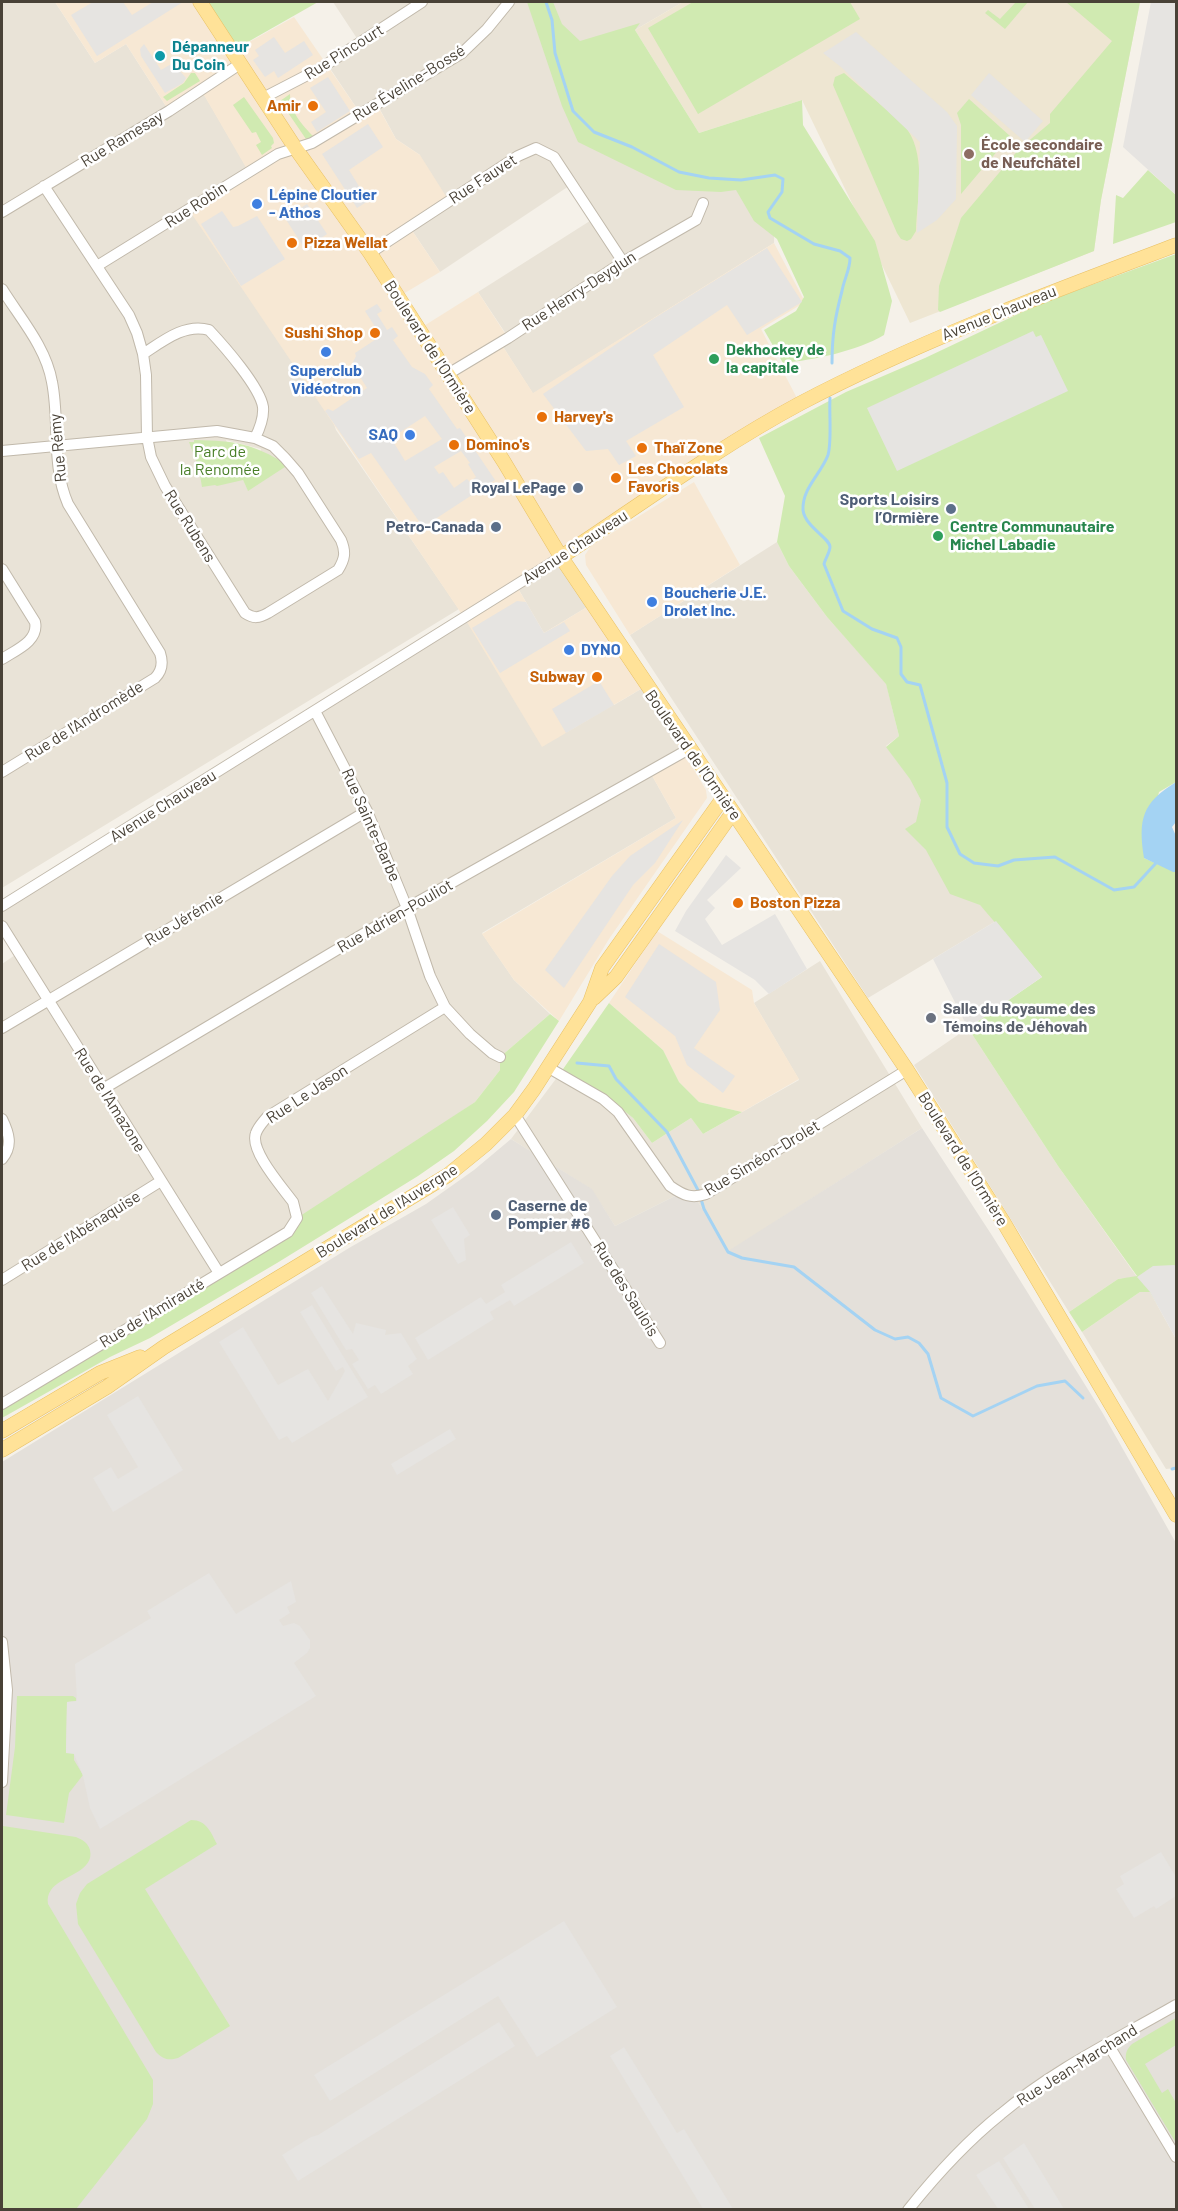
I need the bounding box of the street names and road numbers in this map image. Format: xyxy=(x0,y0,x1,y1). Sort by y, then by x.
street label: Rue Pincourt xyxy=(301,20,387,84)
street label: Rue Éveline-Bossé xyxy=(349,41,469,125)
street label: Rue Ramesay xyxy=(77,107,167,171)
street label: Rue Fauvet xyxy=(445,150,521,208)
street label: Rue Robin xyxy=(161,178,231,232)
street label: Rue Henry-Deyglun xyxy=(518,247,640,335)
street label: Boulevard de l'Ormière xyxy=(380,277,480,417)
street label: Avenue Chauveau xyxy=(939,281,1059,345)
street label: Rue Rémy xyxy=(45,413,71,483)
street label: Rue Rubens xyxy=(160,486,220,566)
street label: Avenue Chauveau xyxy=(519,506,631,588)
street label: Rue de l'Andromède xyxy=(21,677,147,765)
street label: Boulevard de l'Ormière xyxy=(641,686,745,824)
street label: Rue Sainte-Barbe xyxy=(337,765,405,885)
street label: Avenue Chauveau xyxy=(106,766,220,846)
street label: Rue Adrien-Pouliot xyxy=(334,875,456,957)
street label: Rue Jérémie xyxy=(141,888,227,950)
street label: Rue de l'Amazone xyxy=(70,1044,150,1156)
street label: Rue Le Jason xyxy=(263,1061,351,1127)
street label: Boulevard de l'Ormière xyxy=(914,1088,1012,1230)
street label: Rue Siméon-Drolet xyxy=(701,1116,823,1200)
street label: Boulevard de l'Auvergne xyxy=(313,1160,461,1262)
street label: Rue de l'Abénaquise xyxy=(18,1187,144,1275)
street label: Rue des Saulois xyxy=(589,1238,663,1340)
street label: Rue de l'Amirauté xyxy=(96,1274,208,1352)
street label: Rue Jean-Marchand xyxy=(1013,2020,1141,2110)

